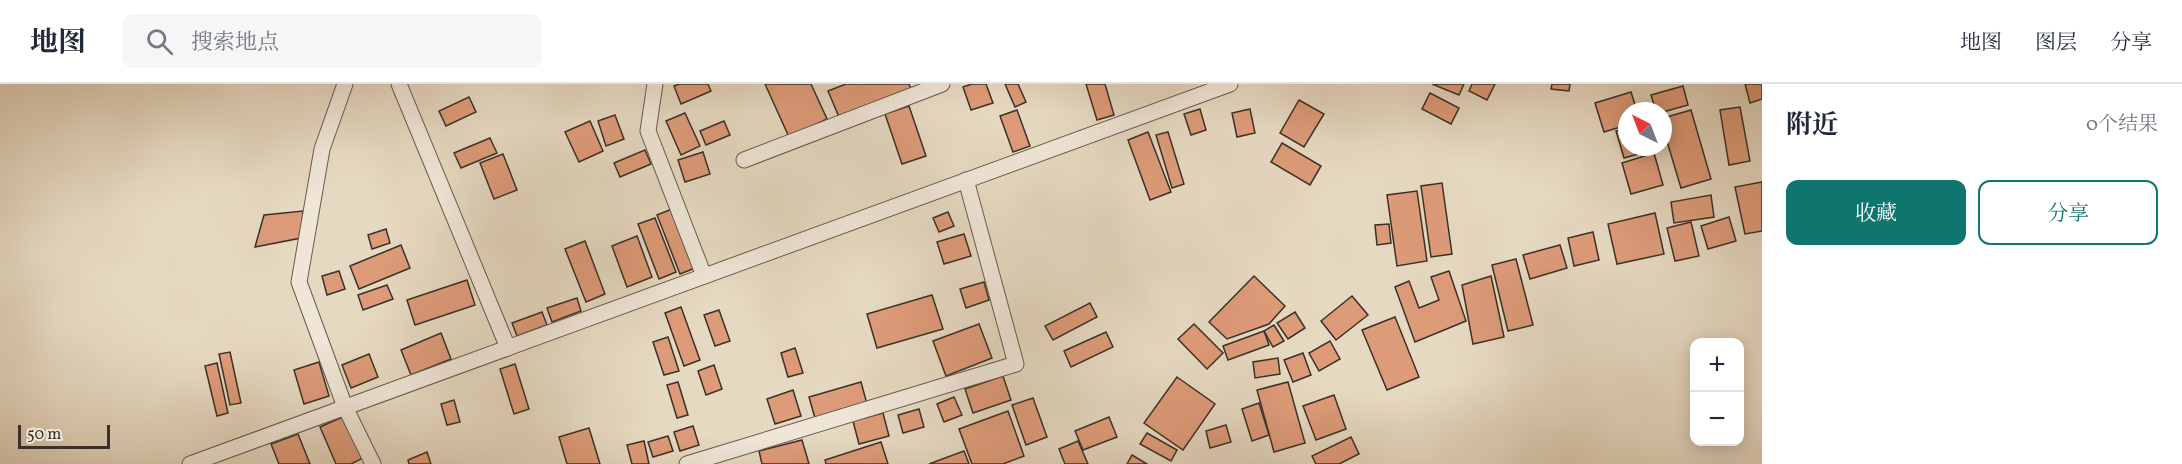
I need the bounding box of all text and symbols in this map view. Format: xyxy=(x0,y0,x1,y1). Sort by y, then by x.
search box xyxy=(122,14,542,68)
text: 地图 xyxy=(30,24,86,63)
icon: search xyxy=(143,25,176,58)
text: 搜索地点 xyxy=(191,28,279,59)
text: 地图 xyxy=(1960,29,2002,58)
text: 图层 xyxy=(2035,29,2077,58)
text: 分享 xyxy=(2110,29,2152,58)
north arrow xyxy=(1618,102,1672,156)
text: 附近 xyxy=(1786,108,1838,144)
text: 0个结果 xyxy=(2086,111,2158,139)
button: 收藏 xyxy=(1786,180,1966,245)
button: 分享 xyxy=(1978,180,2158,245)
map controls xyxy=(1690,338,1744,446)
button: + xyxy=(1690,338,1744,392)
button: − xyxy=(1690,392,1744,446)
scale bar xyxy=(18,422,110,450)
text: 50 m xyxy=(27,424,61,446)

